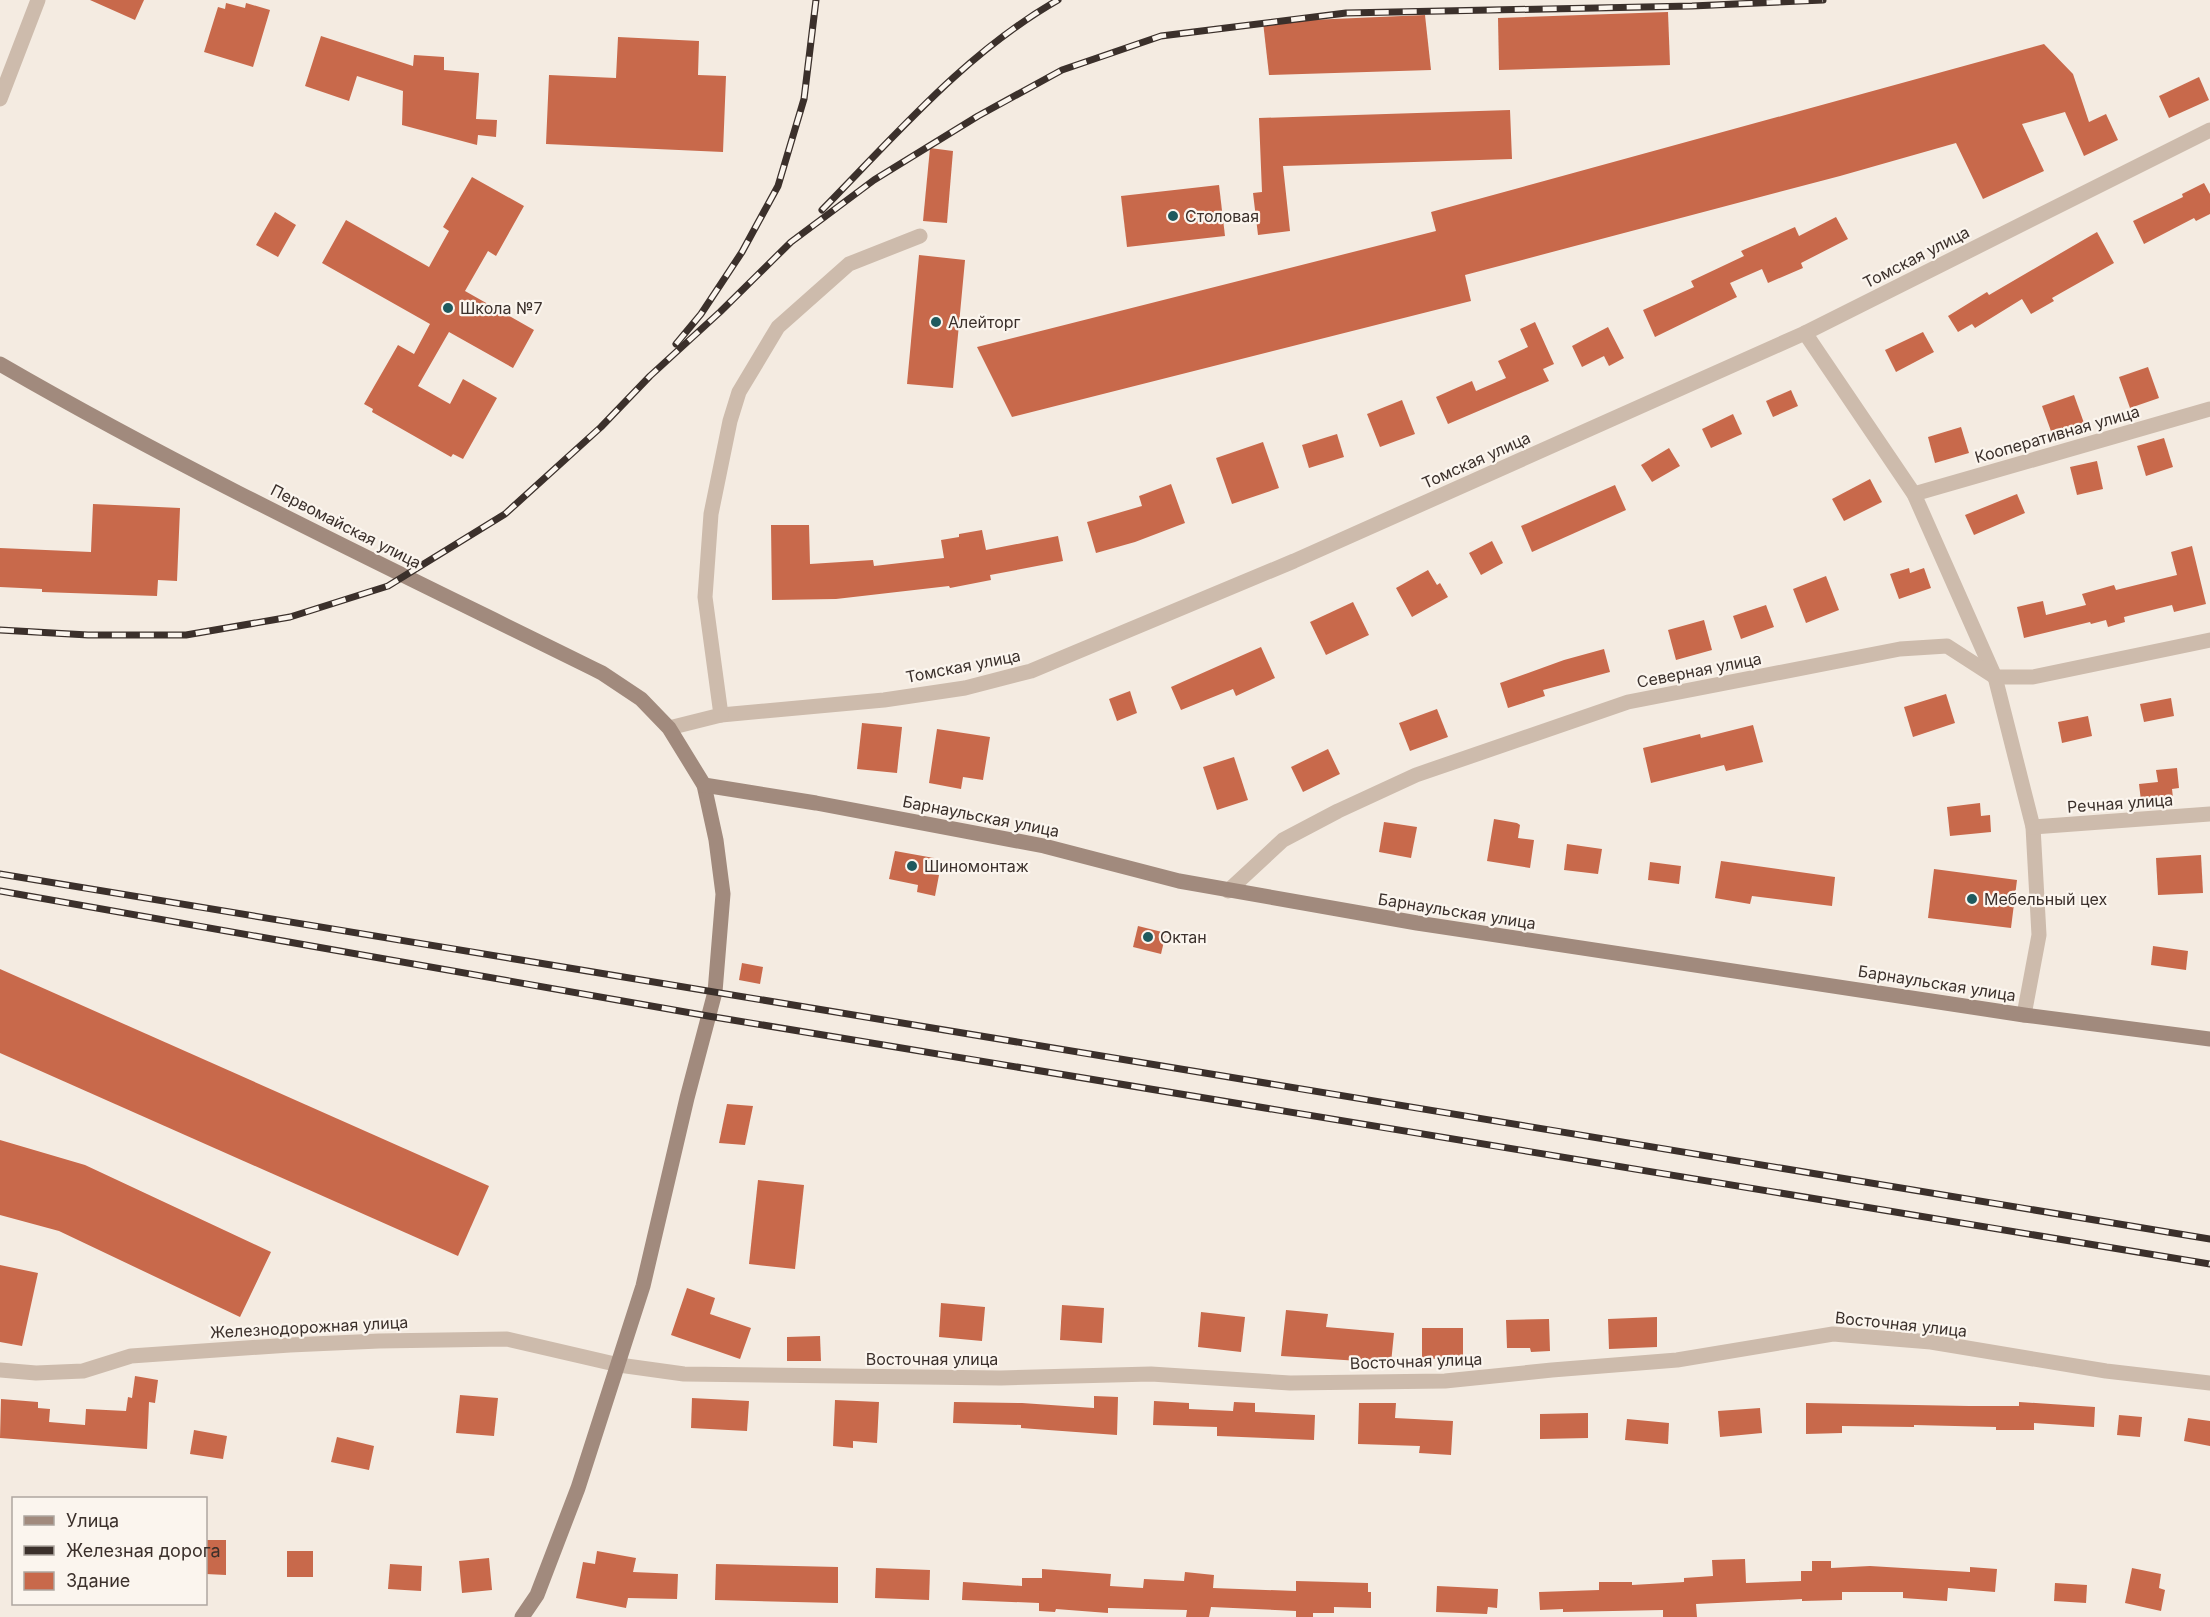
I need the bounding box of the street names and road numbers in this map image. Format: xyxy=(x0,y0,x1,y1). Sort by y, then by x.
street label: Томская улица xyxy=(1860,222,1972,292)
street label: Кооперативная улица xyxy=(1972,401,2142,467)
street label: Томская улица xyxy=(1419,427,1533,493)
street label: Первомайская улица xyxy=(267,479,425,573)
street label: Томская улица xyxy=(904,645,1022,687)
street label: Северная улица xyxy=(1635,648,1763,692)
street label: Речная улица xyxy=(2066,789,2174,817)
street label: Барнаульская улица xyxy=(901,791,1061,841)
street label: Барнаульская улица xyxy=(1377,889,1537,933)
street label: Барнаульская улица xyxy=(1857,961,2017,1005)
street label: Восточная улица xyxy=(1834,1307,1968,1341)
street label: Железнодорожная улица xyxy=(209,1312,409,1342)
street label: Восточная улица xyxy=(866,1349,998,1369)
street label: Восточная улица xyxy=(1349,1349,1483,1373)

